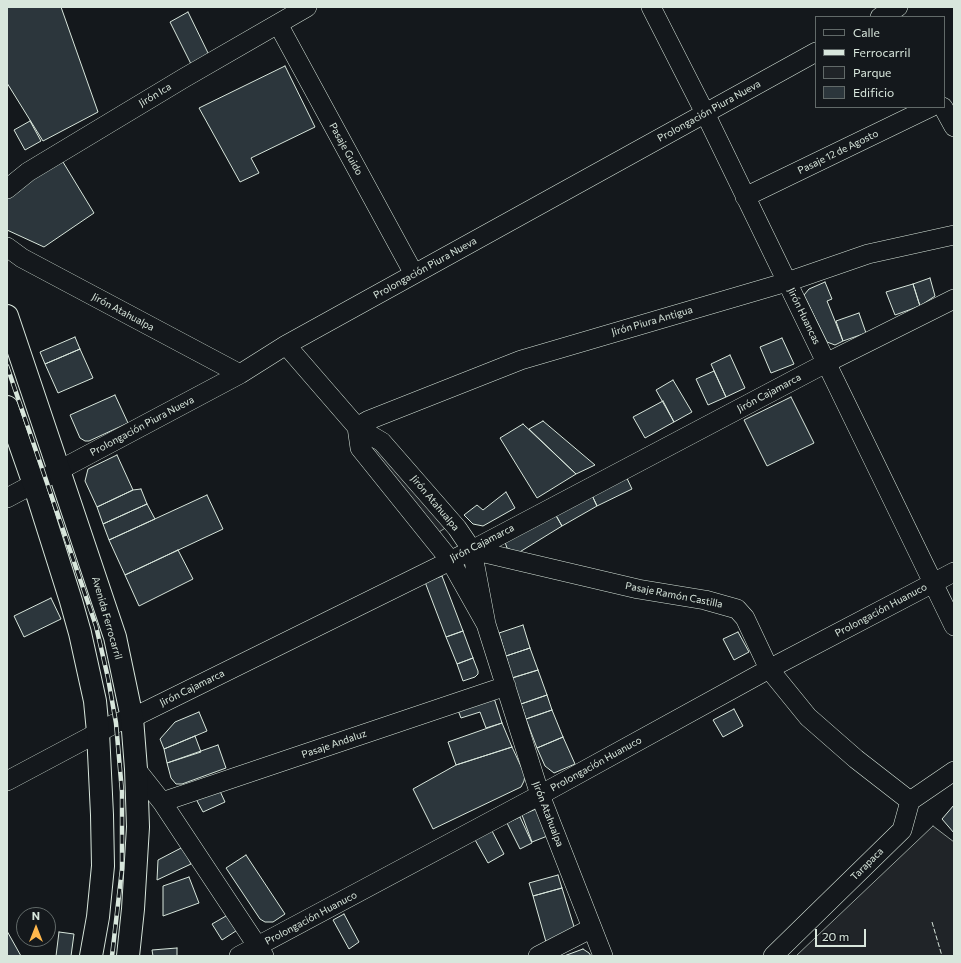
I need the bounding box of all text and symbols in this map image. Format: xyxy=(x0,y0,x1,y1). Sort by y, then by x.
legend xyxy=(815,16,945,108)
text: Calle xyxy=(853,25,880,39)
text: Ferrocarril xyxy=(853,45,910,59)
text: Parque xyxy=(853,65,891,79)
street label: Prolongación Piura Nueva xyxy=(655,78,763,144)
street label: Jirón Ica xyxy=(137,81,173,109)
text: Edificio xyxy=(853,85,894,99)
street label: Pasaje Guido xyxy=(327,121,365,177)
street label: Pasaje 12 de Agosto xyxy=(796,127,880,177)
street label: Prolongación Piura Nueva xyxy=(371,235,479,301)
street label: Jirón Huancas xyxy=(785,286,823,346)
street label: Jirón Atahualpa xyxy=(90,291,156,333)
street label: Jirón Piura Antigua xyxy=(610,304,694,338)
street label: Jirón Cajamarca xyxy=(735,371,803,415)
street label: Prolongación Piura Nueva xyxy=(88,393,196,459)
street label: Jirón Atahualpa xyxy=(408,473,462,533)
street label: Jirón Cajamarca xyxy=(448,522,516,564)
street label: Avenida Ferrocarril xyxy=(89,575,125,661)
street label: Pasaje Ramón Castilla xyxy=(624,580,724,610)
street label: Prolongación Huanuco xyxy=(833,581,929,639)
street label: Jirón Cajamarca xyxy=(158,667,226,709)
street label: Pasaje Andaluz xyxy=(300,727,368,761)
street label: Prolongación Huanuco xyxy=(548,734,644,794)
street label: Jirón Atahualpa xyxy=(530,780,566,848)
street label: Tarapaca xyxy=(848,845,886,883)
street label: Prolongación Huanuco xyxy=(263,889,359,947)
north arrow xyxy=(16,907,56,947)
text: N xyxy=(32,909,40,922)
scale bar xyxy=(817,921,868,947)
text: 20 m xyxy=(822,929,849,943)

